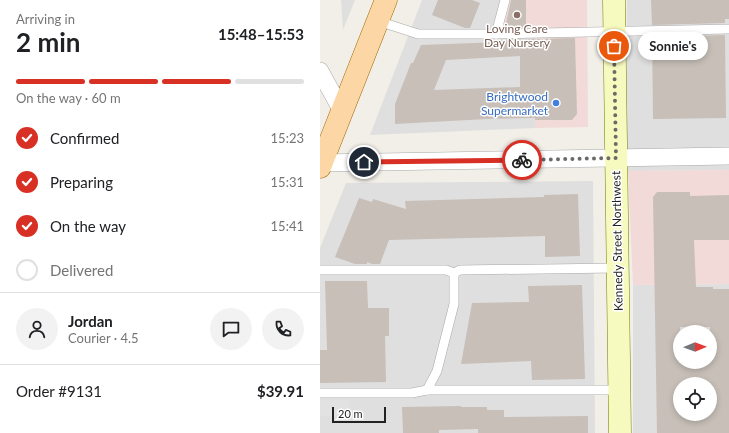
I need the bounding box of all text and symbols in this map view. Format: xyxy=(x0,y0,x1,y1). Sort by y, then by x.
marker: Loving Care Day Nursery xyxy=(512,10,522,20)
text: Arriving in xyxy=(16,11,75,27)
place label: Loving Care Day Nursery xyxy=(484,21,551,50)
text: 15:48–15:53 xyxy=(218,25,304,43)
text: 2 min xyxy=(16,26,80,58)
pin xyxy=(597,29,631,63)
callout: Sonnie's xyxy=(638,32,708,60)
icon: bag xyxy=(603,35,625,57)
text: Sonnie's xyxy=(649,38,697,54)
place label: Brightwood Supermarket xyxy=(481,89,549,118)
text: On the way · 60 m xyxy=(16,90,121,106)
marker: Brightwood Supermarket xyxy=(551,98,561,108)
icon: check xyxy=(16,127,38,149)
text: Confirmed xyxy=(50,129,119,147)
text: 15:23 xyxy=(271,130,304,146)
courier xyxy=(502,140,542,180)
pin xyxy=(347,145,381,179)
icon: bike xyxy=(511,149,533,171)
icon: home xyxy=(353,151,375,173)
street label: Kennedy Street Northwest xyxy=(608,170,626,311)
icon: check xyxy=(16,171,38,193)
text: Preparing xyxy=(50,173,113,191)
text: 15:31 xyxy=(271,174,304,190)
icon: check xyxy=(16,215,38,237)
text: On the way xyxy=(50,217,126,235)
text: 15:41 xyxy=(271,218,304,234)
text: Delivered xyxy=(50,261,113,279)
button: person xyxy=(16,308,58,350)
button: chat xyxy=(210,308,252,350)
button: phone xyxy=(262,308,304,350)
text: Jordan xyxy=(68,312,113,330)
north arrow xyxy=(673,325,717,369)
map controls xyxy=(673,325,717,421)
text: Courier · 4.5 xyxy=(68,330,139,346)
button: locate xyxy=(673,377,717,421)
text: Order #9131 xyxy=(16,382,102,400)
text: $39.91 xyxy=(257,382,304,400)
scale bar xyxy=(332,405,386,424)
text: 20 m xyxy=(338,407,363,420)

